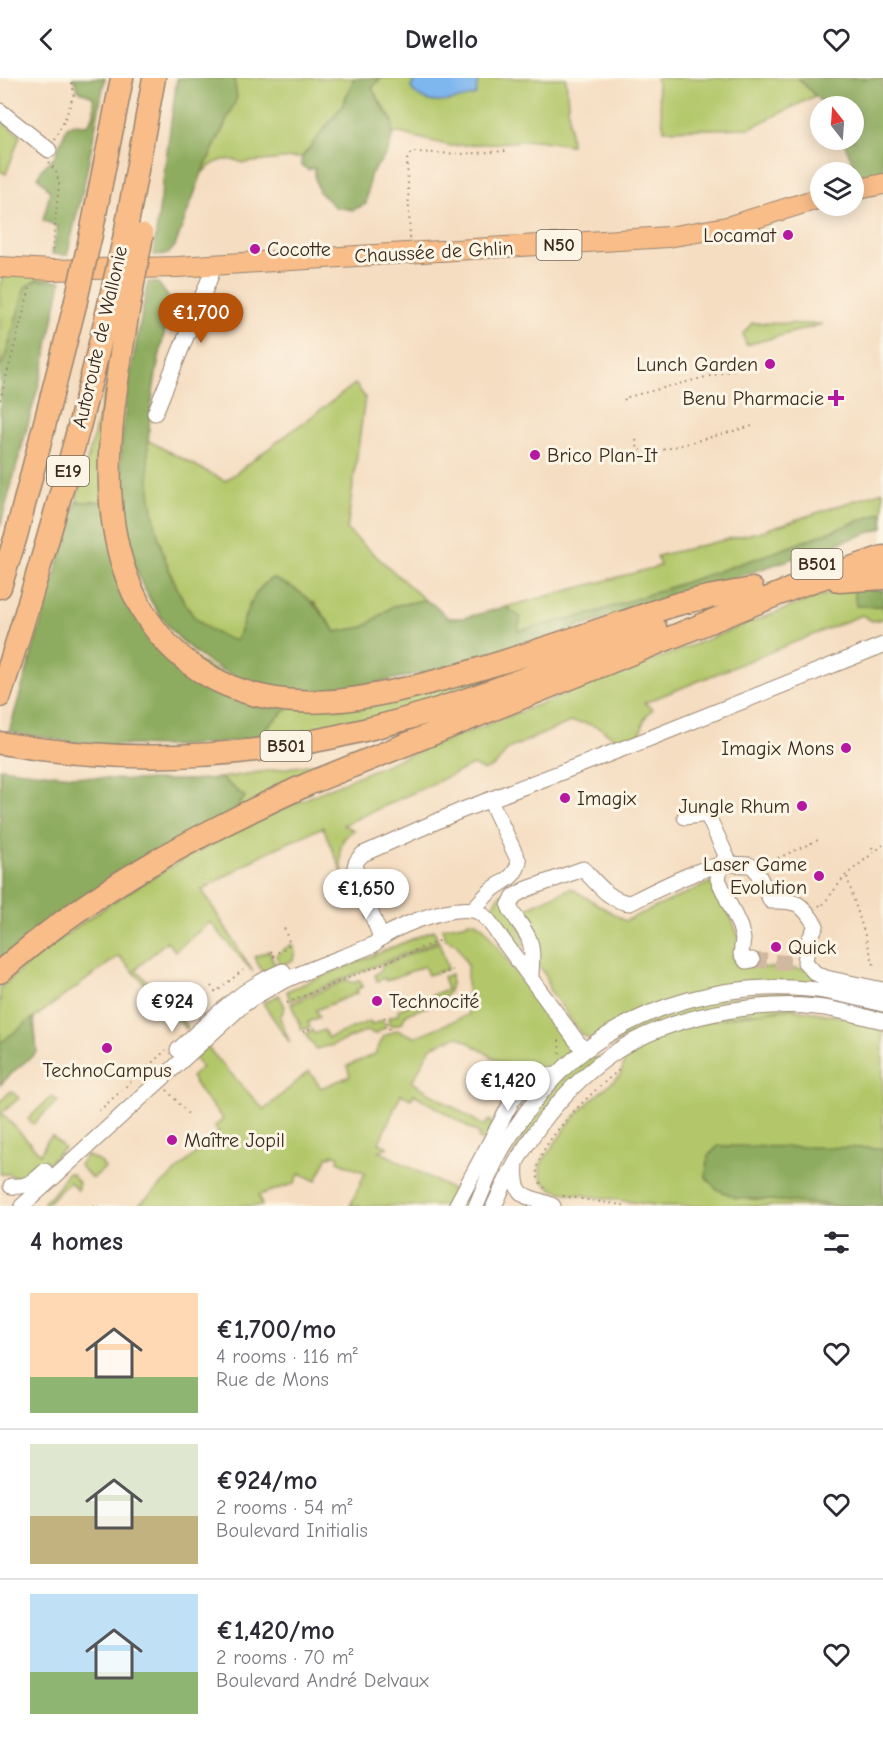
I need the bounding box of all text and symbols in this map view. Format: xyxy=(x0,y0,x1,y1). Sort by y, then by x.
icon: back xyxy=(30,23,63,56)
icon: heart xyxy=(820,23,853,56)
text: Dwello xyxy=(405,24,478,55)
north arrow xyxy=(810,96,864,150)
map controls xyxy=(810,96,864,216)
button: layers xyxy=(810,162,864,216)
place label: Locamat xyxy=(703,224,777,247)
marker: Locamat xyxy=(781,228,795,242)
road number: N50 xyxy=(536,230,582,260)
street label: Chaussée de Ghlin xyxy=(354,236,514,268)
place label: Cocotte xyxy=(267,238,331,261)
marker: Cocotte xyxy=(248,242,262,256)
street label: Autoroute de Wallonie xyxy=(68,244,132,430)
pin: €1,700 xyxy=(152,293,250,344)
text: €1,700 xyxy=(172,301,230,324)
place label: Lunch Garden xyxy=(636,353,758,376)
marker: Lunch Garden xyxy=(763,357,777,371)
place label: Benu Pharmacie xyxy=(682,387,824,410)
marker: Benu Pharmacie xyxy=(829,391,843,405)
place label: Brico Plan-It xyxy=(547,444,659,467)
marker: Brico Plan-It xyxy=(528,448,542,462)
road number: E19 xyxy=(47,456,89,486)
road number: B501 xyxy=(792,549,842,579)
road number: B501 xyxy=(260,731,312,761)
place label: Imagix Mons xyxy=(721,737,834,760)
marker: Imagix Mons xyxy=(839,741,853,755)
place label: Imagix xyxy=(577,787,637,810)
marker: Imagix xyxy=(558,791,572,805)
place label: Jungle Rhum xyxy=(679,795,790,818)
marker: Jungle Rhum xyxy=(795,799,809,813)
place label: Laser Game Evolution xyxy=(703,853,807,899)
pin: €1,650 xyxy=(317,869,415,920)
marker: Laser Game Evolution xyxy=(812,869,826,883)
text: €1,650 xyxy=(337,877,395,900)
place label: Quick xyxy=(788,936,837,959)
marker: Quick xyxy=(769,940,783,954)
pin: €924 xyxy=(136,982,208,1033)
text: €924 xyxy=(151,990,193,1013)
place label: Technocité xyxy=(389,990,479,1013)
marker: Technocité xyxy=(370,994,384,1008)
marker: TechnoCampus xyxy=(100,1041,114,1055)
place label: TechnoCampus xyxy=(42,1059,172,1082)
pin: €1,420 xyxy=(459,1061,557,1112)
text: €1,420 xyxy=(480,1069,536,1092)
place label: Maître Jopil xyxy=(184,1129,285,1152)
marker: Maître Jopil xyxy=(165,1133,179,1147)
icon: filters xyxy=(820,1226,853,1259)
text: 4 homes xyxy=(30,1227,123,1257)
text: €1,700/mo xyxy=(216,1315,336,1345)
icon: home xyxy=(78,1317,150,1389)
icon: heart xyxy=(820,1337,853,1370)
text: 4 rooms · 116 m² xyxy=(216,1345,358,1368)
text: Rue de Mons xyxy=(216,1368,329,1391)
text: €924/mo xyxy=(216,1466,317,1496)
icon: home xyxy=(78,1468,150,1540)
icon: heart xyxy=(820,1488,853,1521)
text: 2 rooms · 54 m² xyxy=(216,1496,352,1519)
text: Boulevard Initialis xyxy=(216,1519,368,1542)
text: €1,420/mo xyxy=(216,1616,335,1646)
icon: home xyxy=(78,1618,150,1690)
icon: heart xyxy=(820,1638,853,1671)
text: 2 rooms · 70 m² xyxy=(216,1646,353,1669)
text: Boulevard André Delvaux xyxy=(216,1669,429,1692)

